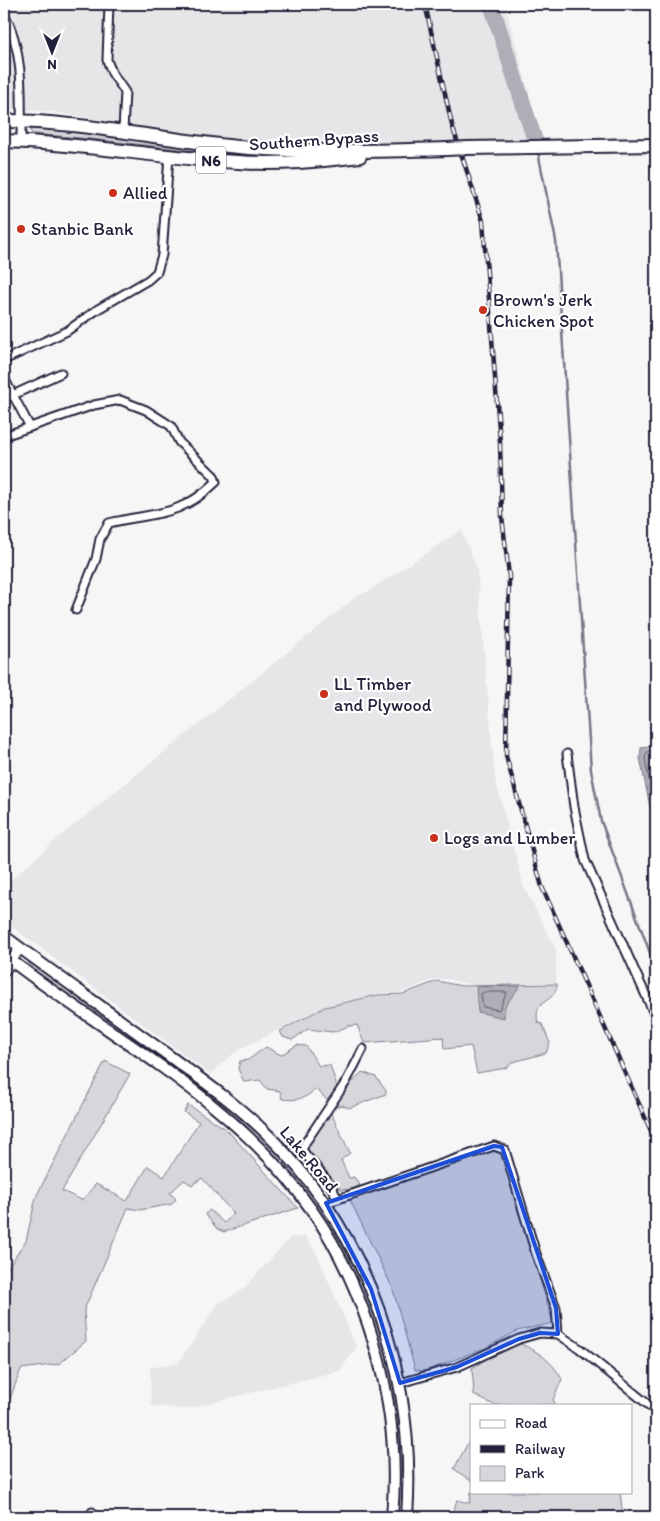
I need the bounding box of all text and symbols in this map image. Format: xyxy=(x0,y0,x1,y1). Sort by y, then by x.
north arrow xyxy=(28,28,78,78)
text: N xyxy=(47,56,57,73)
street label: Southern Bypass xyxy=(248,124,380,156)
road number: N6 xyxy=(196,146,226,174)
place label: Allied xyxy=(123,182,168,204)
marker: Allied xyxy=(107,187,119,199)
place label: Stanbic Bank xyxy=(31,218,134,240)
marker: Stanbic Bank xyxy=(15,223,27,235)
place label: Brown's Jerk Chicken Spot xyxy=(493,289,594,332)
marker: Brown's Jerk Chicken Spot xyxy=(477,304,489,316)
place label: LL Timber and Plywood xyxy=(334,673,432,716)
marker: LL Timber and Plywood xyxy=(318,688,330,700)
place label: Logs and Lumber xyxy=(444,827,576,849)
marker: Logs and Lumber xyxy=(428,832,440,844)
street label: Lake Road xyxy=(275,1121,343,1197)
legend xyxy=(470,1404,632,1494)
text: Road xyxy=(515,1414,548,1432)
text: Railway xyxy=(515,1440,565,1458)
text: Park xyxy=(515,1464,545,1482)

